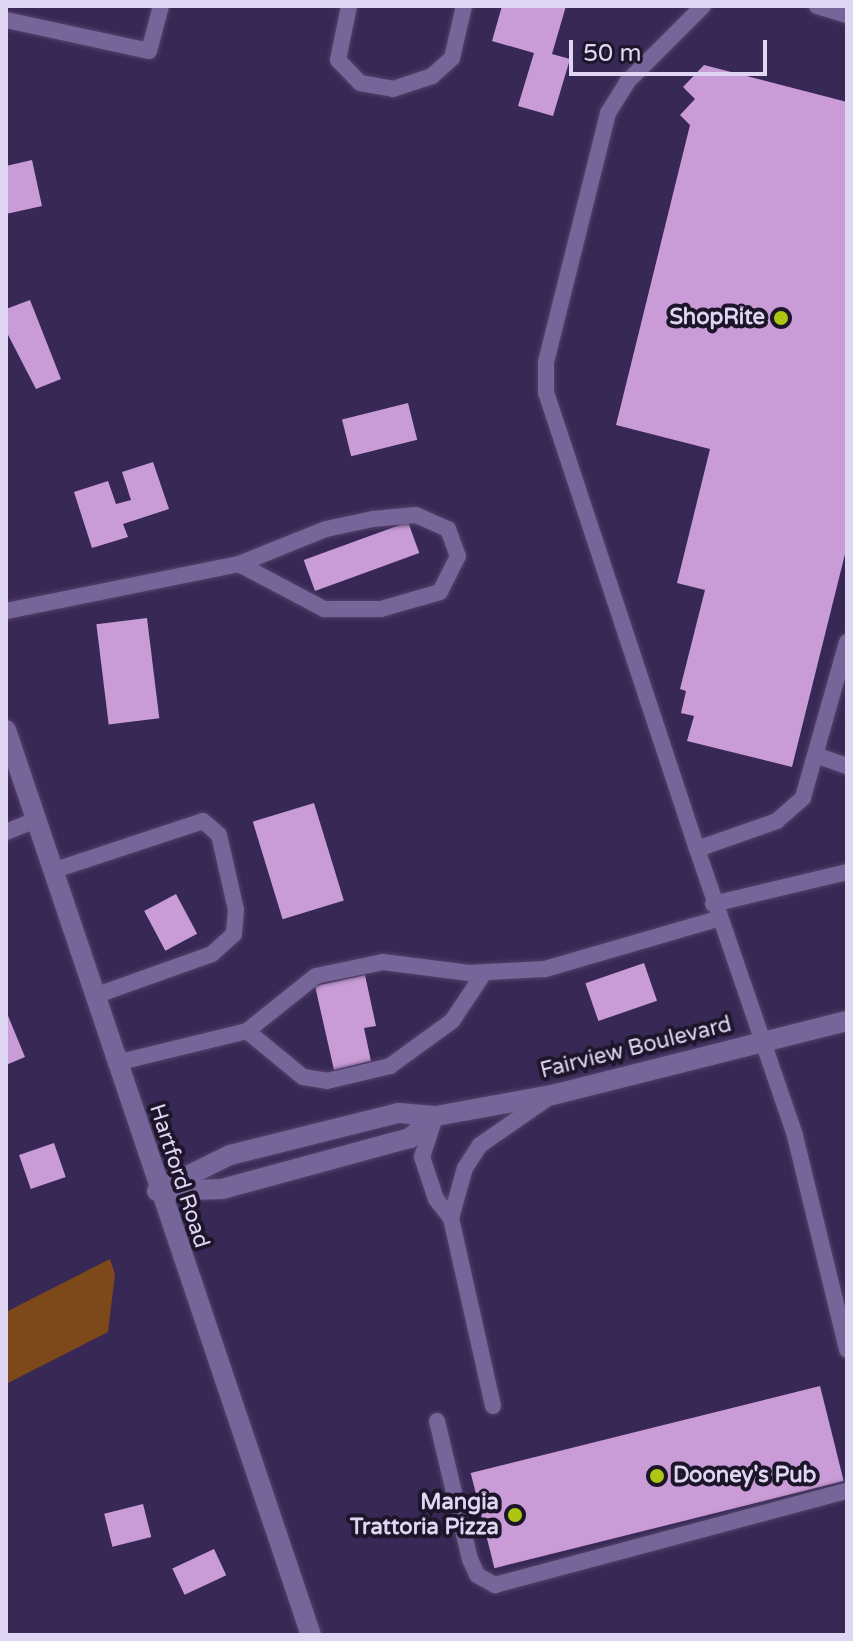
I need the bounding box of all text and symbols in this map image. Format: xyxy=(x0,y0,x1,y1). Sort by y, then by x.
scale bar xyxy=(573,24,771,74)
text: 50 m xyxy=(583,39,641,68)
place label: ShopRite xyxy=(669,305,765,331)
marker: ShopRite xyxy=(772,309,790,327)
street label: Fairview Boulevard xyxy=(538,1011,734,1085)
street label: Hartford Road xyxy=(143,1101,215,1251)
place label: Dooney's Pub xyxy=(673,1463,816,1489)
marker: Dooney's Pub xyxy=(648,1467,666,1485)
place label: Mangia Trattoria Pizza xyxy=(350,1489,499,1540)
marker: Mangia Trattoria Pizza xyxy=(506,1506,524,1524)

